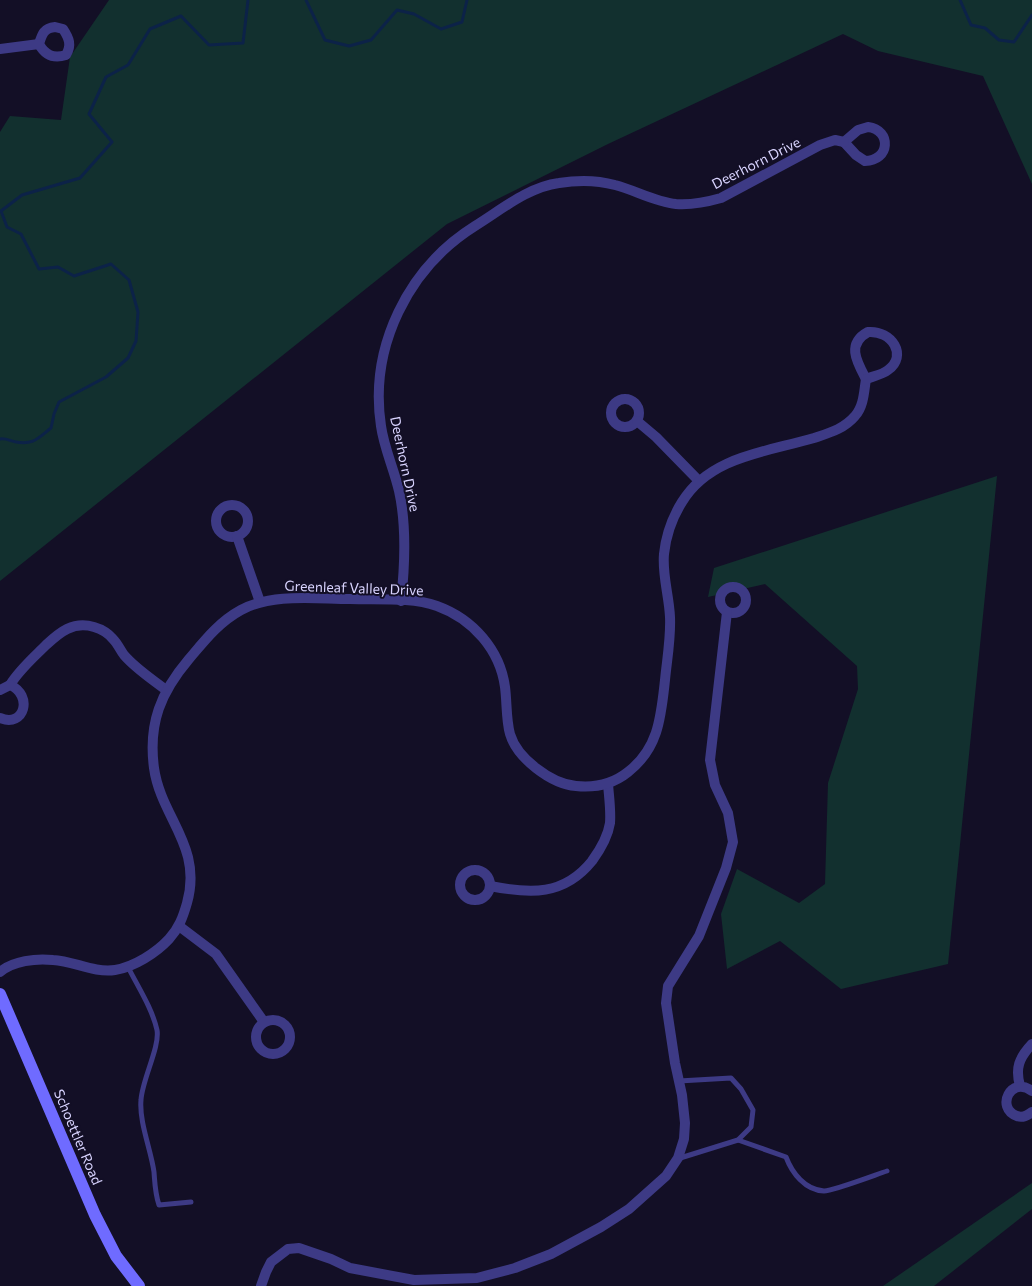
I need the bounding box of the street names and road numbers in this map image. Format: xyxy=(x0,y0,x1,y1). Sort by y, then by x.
street label: Deerhorn Drive xyxy=(709,133,803,192)
street label: Deerhorn Drive xyxy=(387,415,424,513)
street label: Greenleaf Valley Drive xyxy=(284,577,424,598)
street label: Schoettler Road xyxy=(51,1086,106,1187)

